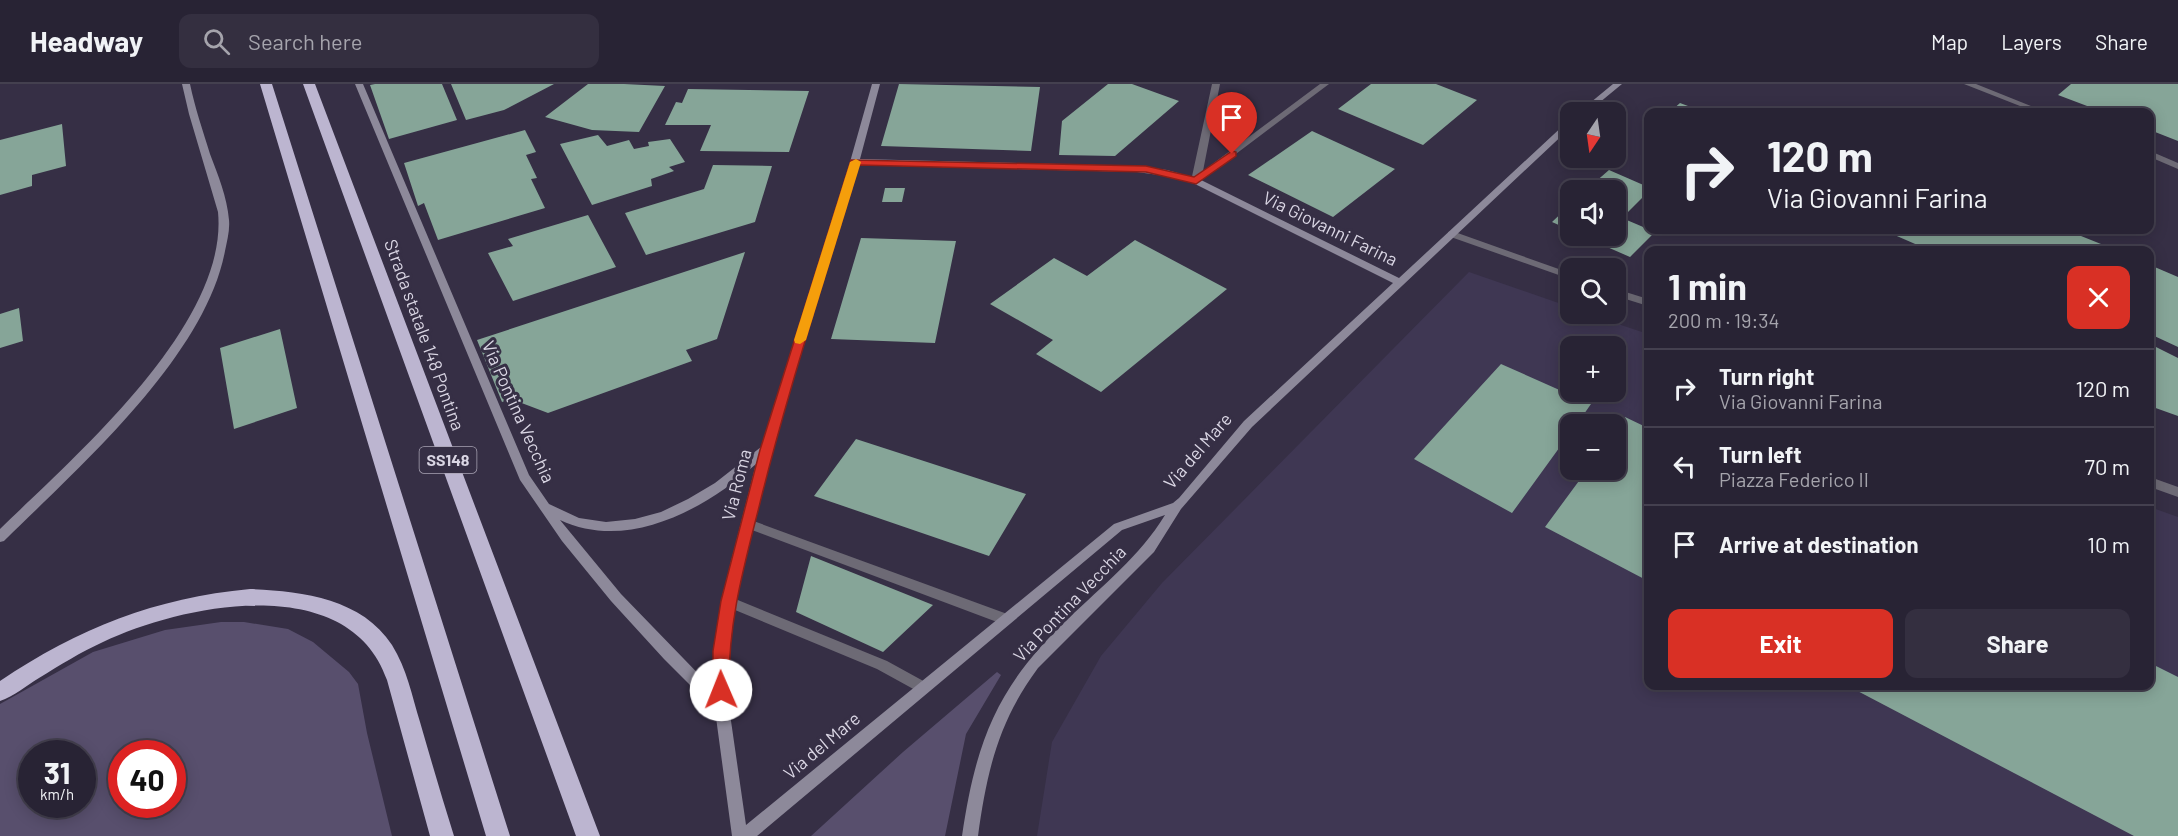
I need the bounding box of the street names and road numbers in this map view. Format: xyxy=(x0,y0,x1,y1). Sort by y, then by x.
street label: Via Giovanni Farina xyxy=(1260,186,1401,270)
street label: Strada statale 148 Pontina xyxy=(380,236,470,433)
street label: Via Pontina Vecchia xyxy=(478,337,560,486)
street label: Via del Mare xyxy=(1158,408,1236,493)
road number: SS148 xyxy=(420,447,476,473)
street label: Via Roma xyxy=(717,447,756,523)
street label: Via Pontina Vecchia xyxy=(1008,541,1130,666)
street label: Via del Mare xyxy=(779,707,864,784)

